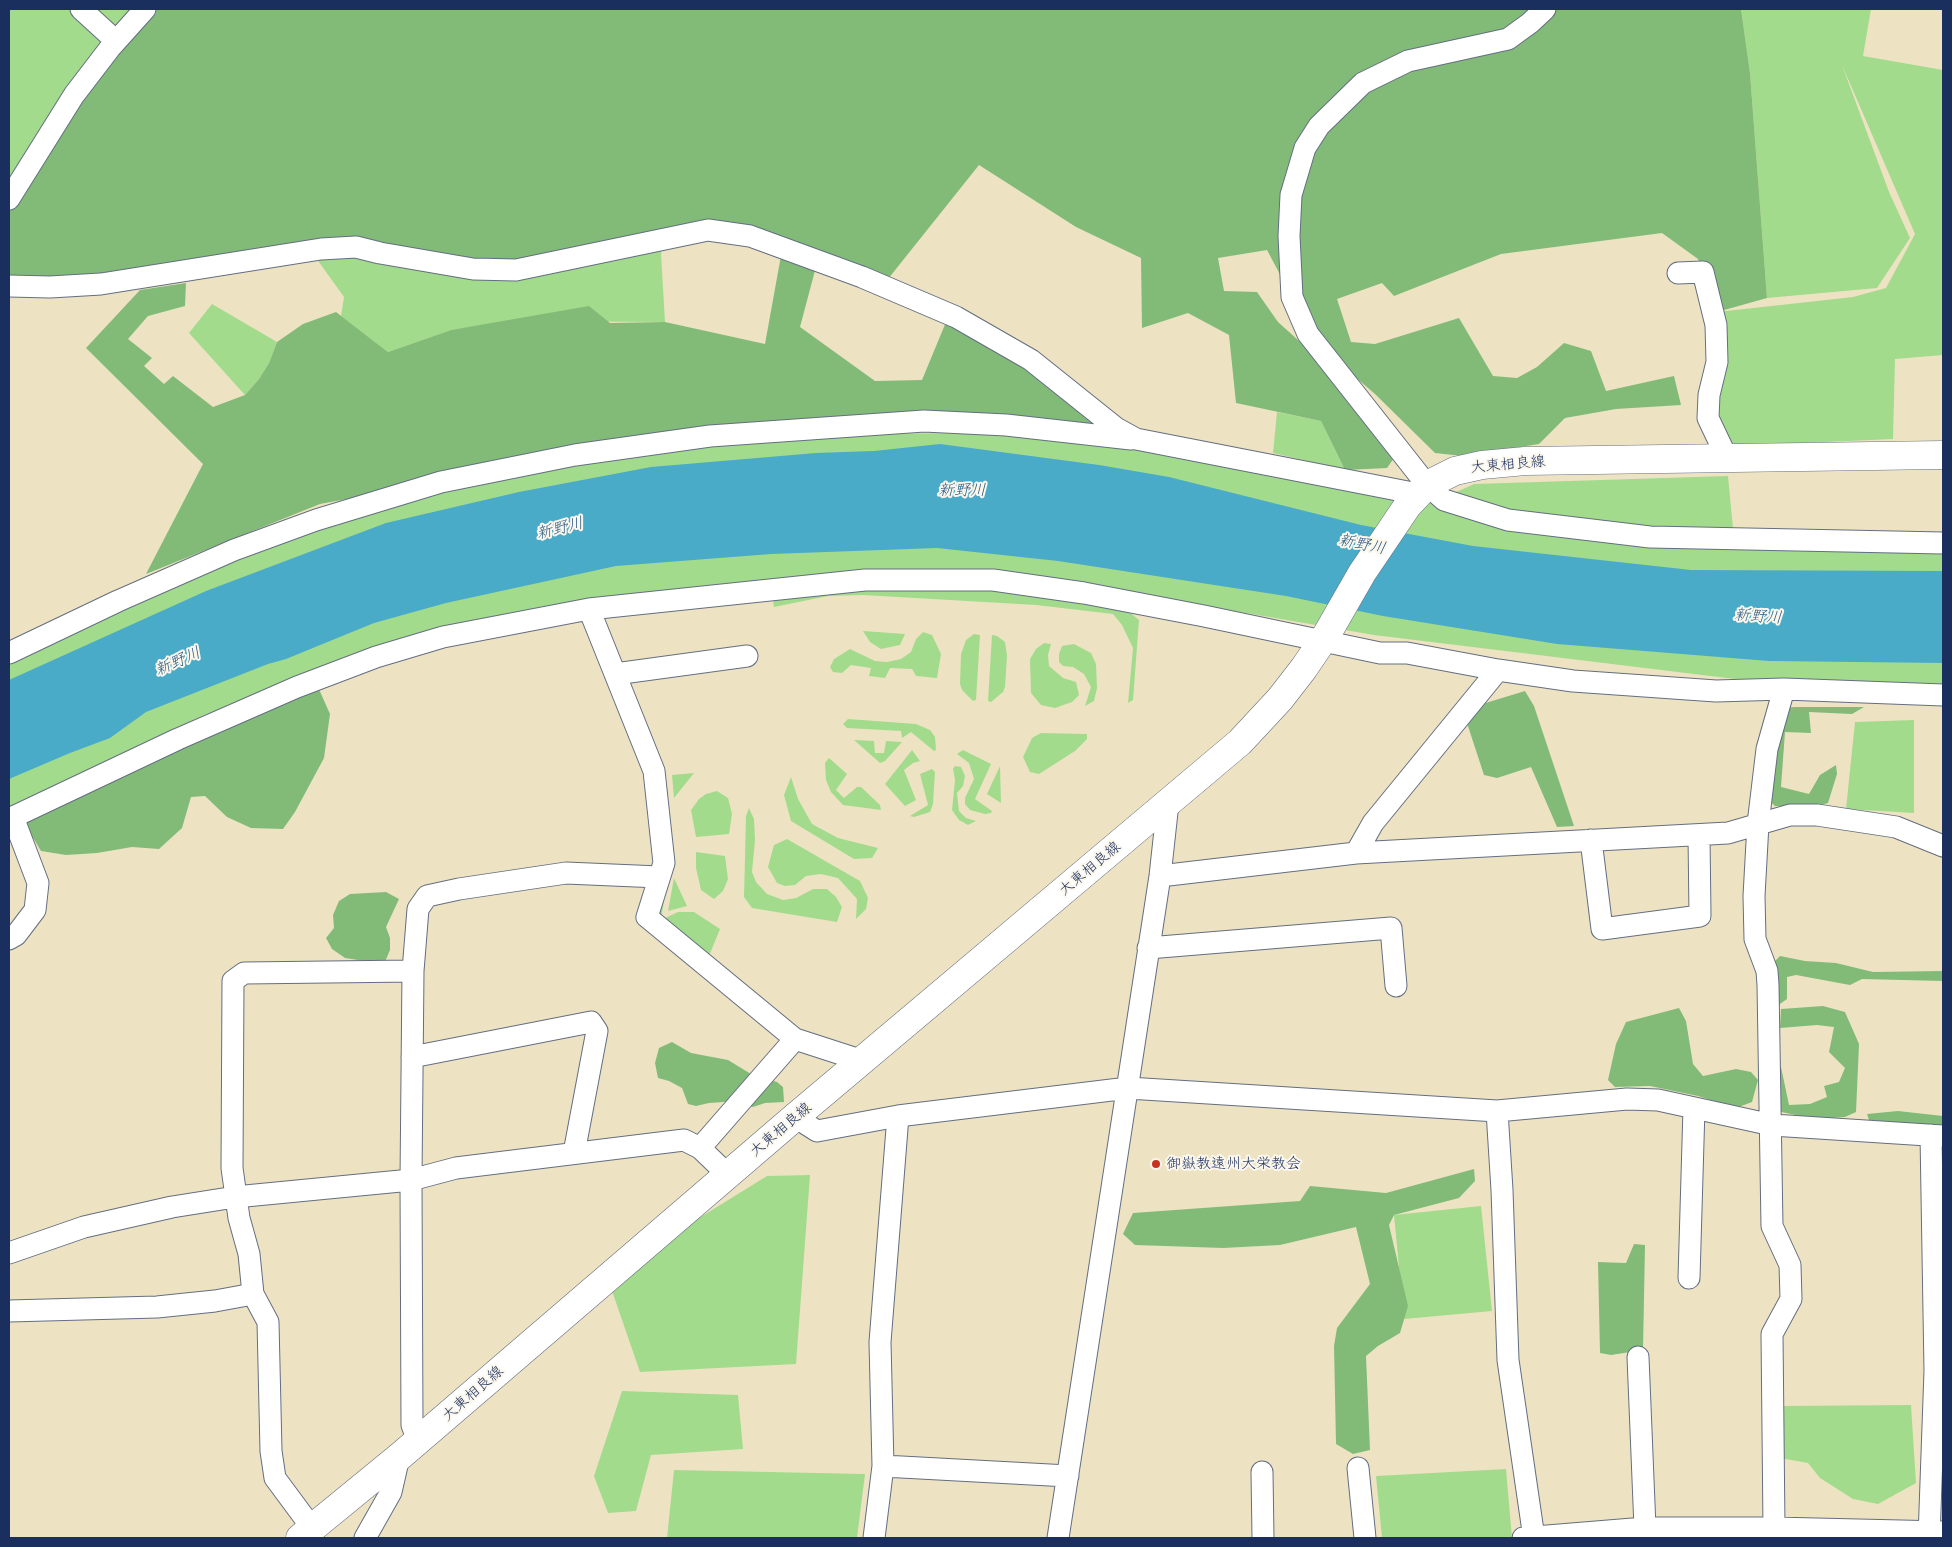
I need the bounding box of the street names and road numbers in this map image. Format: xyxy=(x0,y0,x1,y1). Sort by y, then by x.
street label: 大東相良線 xyxy=(1470,453,1546,477)
street label: 大東相良線 xyxy=(1055,838,1125,900)
street label: 大東相良線 xyxy=(746,1099,816,1161)
street label: 大東相良線 xyxy=(439,1363,507,1425)

